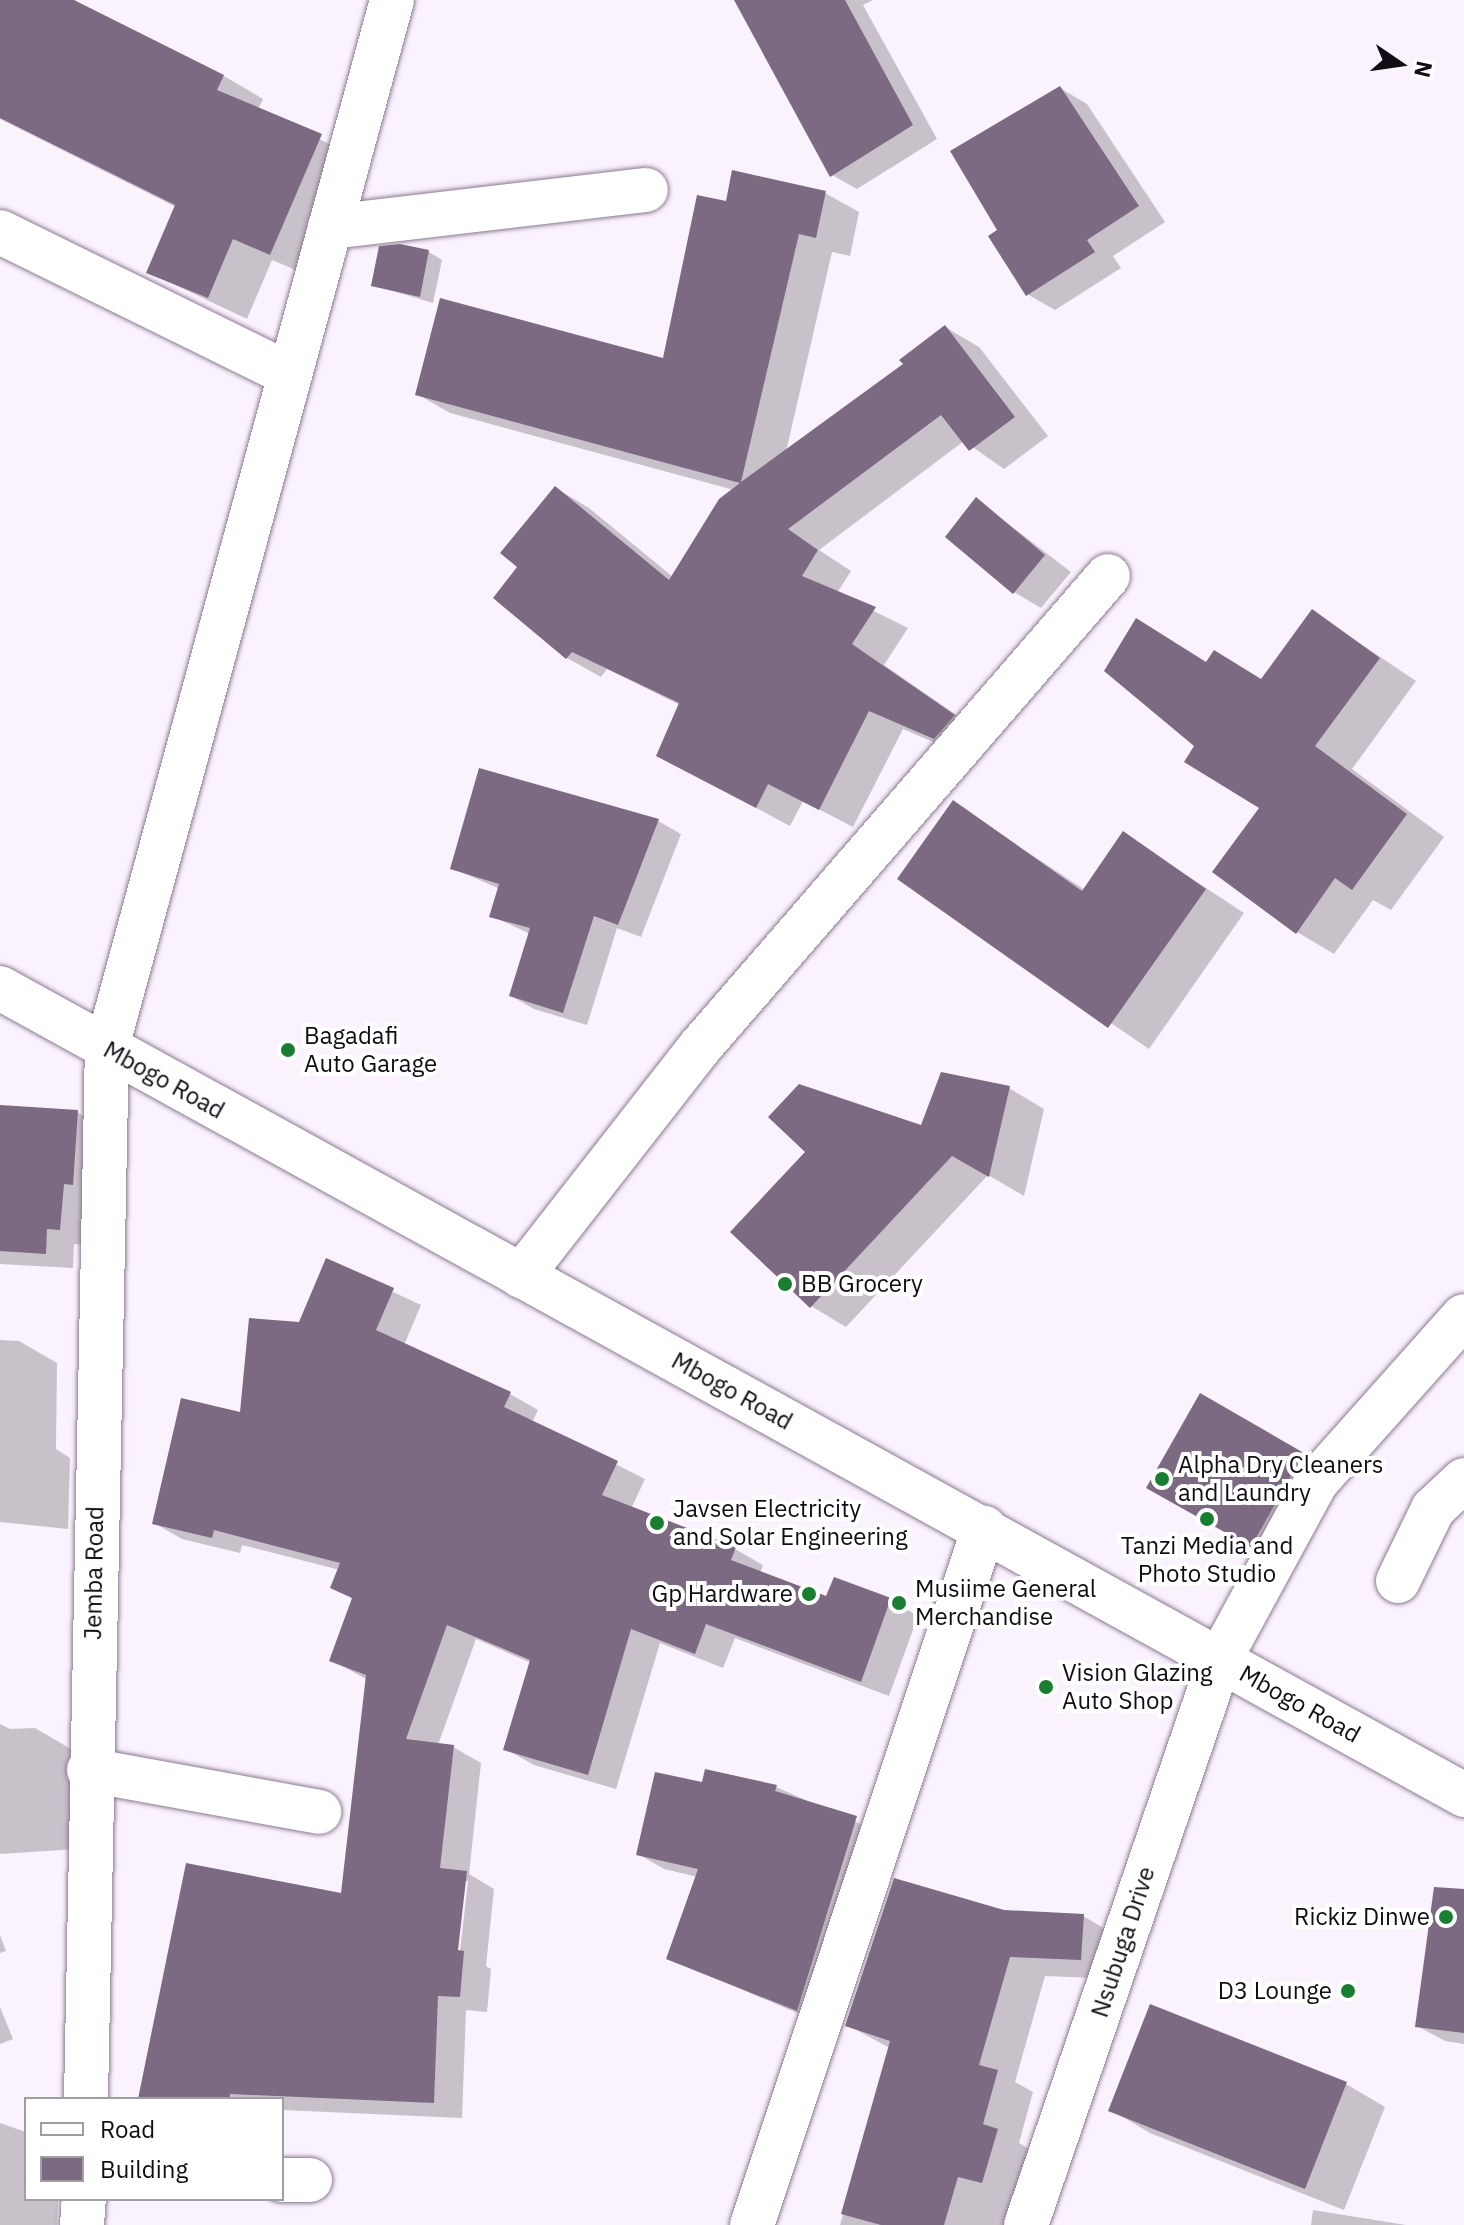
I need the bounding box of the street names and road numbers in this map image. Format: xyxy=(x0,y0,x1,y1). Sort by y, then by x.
street label: Mbogo Road xyxy=(99,1035,229,1125)
street label: Mbogo Road xyxy=(667,1346,797,1436)
street label: Jemba Road xyxy=(78,1506,110,1640)
street label: Mbogo Road xyxy=(1235,1659,1365,1749)
street label: Nsubuga Drive xyxy=(1085,1863,1161,2021)

